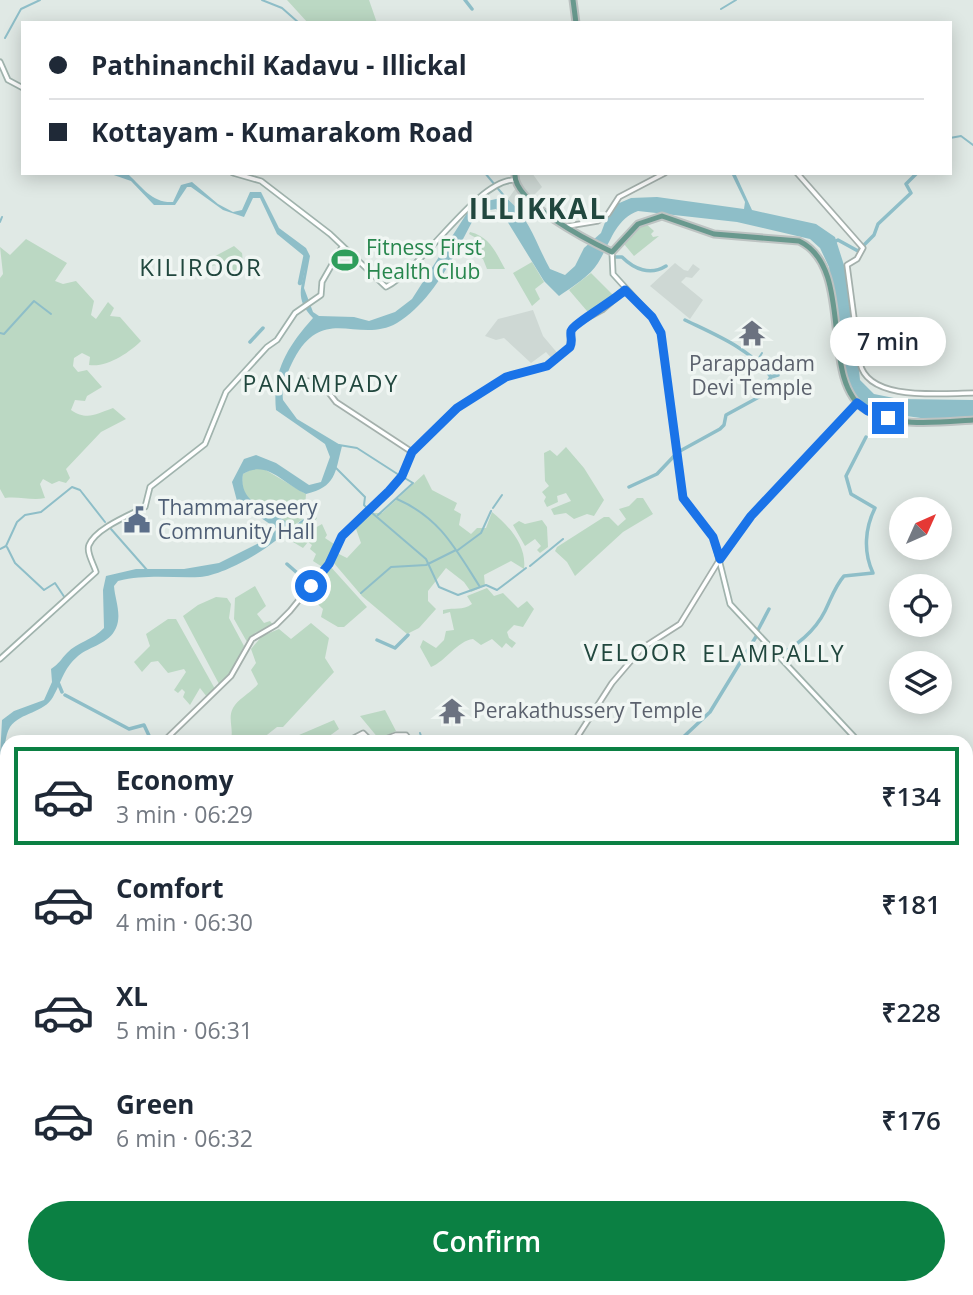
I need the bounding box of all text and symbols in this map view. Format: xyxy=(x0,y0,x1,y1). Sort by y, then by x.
text: Pathinanchil Kadavu - Illickal xyxy=(91,47,467,83)
text: Kottayam - Kumarakom Road xyxy=(91,114,474,150)
district label: ILLIKKAL xyxy=(469,189,607,227)
place label: Fitness First Health Club xyxy=(366,233,482,285)
sports icon: Fitness First Health Club xyxy=(330,245,360,275)
district label: KILIROOR xyxy=(139,250,263,283)
callout: 7 min xyxy=(830,316,946,366)
temple icon: Parappadam Devi Temple xyxy=(737,318,767,348)
text: 7 min xyxy=(857,325,919,357)
place label: Parappadam Devi Temple xyxy=(689,349,815,401)
district label: PANAMPADY xyxy=(243,367,399,399)
route end xyxy=(872,402,904,434)
place label: Thammaraseery Community Hall xyxy=(158,493,318,545)
north arrow xyxy=(889,497,952,560)
map controls xyxy=(889,497,952,714)
public building icon: Thammaraseery Community Hall xyxy=(122,505,152,535)
route start xyxy=(295,570,327,602)
button: locate xyxy=(889,574,952,637)
district label: VELOOR xyxy=(584,635,688,668)
district label: ELAMPALLY xyxy=(702,637,846,669)
button: layers xyxy=(889,651,952,714)
temple icon: Perakathussery Temple xyxy=(437,696,467,726)
place label: Perakathussery Temple xyxy=(473,696,703,724)
text: Economy xyxy=(116,762,234,798)
icon: car xyxy=(32,765,95,828)
text: ₹134 xyxy=(882,778,941,814)
text: 3 min · 06:29 xyxy=(116,798,253,830)
text: Comfort xyxy=(116,870,223,906)
icon: car xyxy=(32,873,95,936)
text: ₹181 xyxy=(882,886,941,922)
text: 4 min · 06:30 xyxy=(116,906,253,938)
text: XL xyxy=(116,978,148,1014)
icon: car xyxy=(32,981,95,1044)
text: ₹228 xyxy=(882,994,941,1030)
text: 5 min · 06:31 xyxy=(116,1014,253,1046)
text: Green xyxy=(116,1086,194,1122)
icon: car xyxy=(32,1089,95,1152)
text: ₹176 xyxy=(882,1102,941,1138)
text: 6 min · 06:32 xyxy=(116,1122,253,1154)
button: Confirm xyxy=(28,1201,945,1281)

